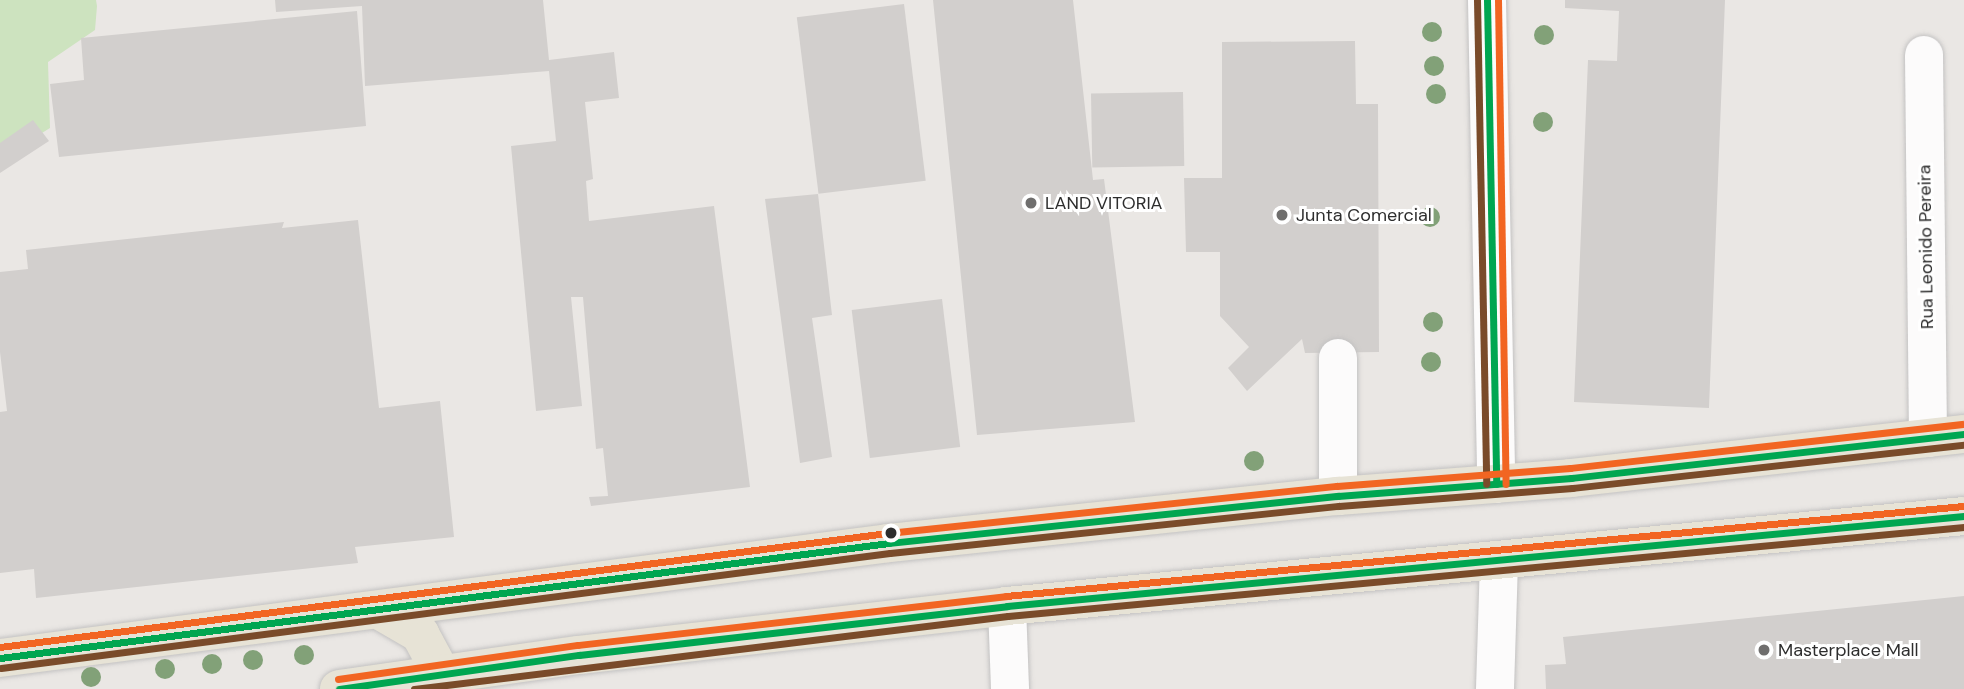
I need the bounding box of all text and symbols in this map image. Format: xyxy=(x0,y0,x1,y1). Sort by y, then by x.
street label: Rua Leonido Pereira xyxy=(1914,165,1938,329)
place label: LAND VITORIA xyxy=(1045,192,1163,214)
marker: LAND VITORIA xyxy=(1023,195,1039,211)
place label: Junta Comercial xyxy=(1296,204,1432,226)
marker: Junta Comercial xyxy=(1274,207,1290,223)
unlabelled marker xyxy=(884,526,898,540)
place label: Masterplace Mall xyxy=(1778,639,1919,661)
marker: Masterplace Mall xyxy=(1756,642,1772,658)

